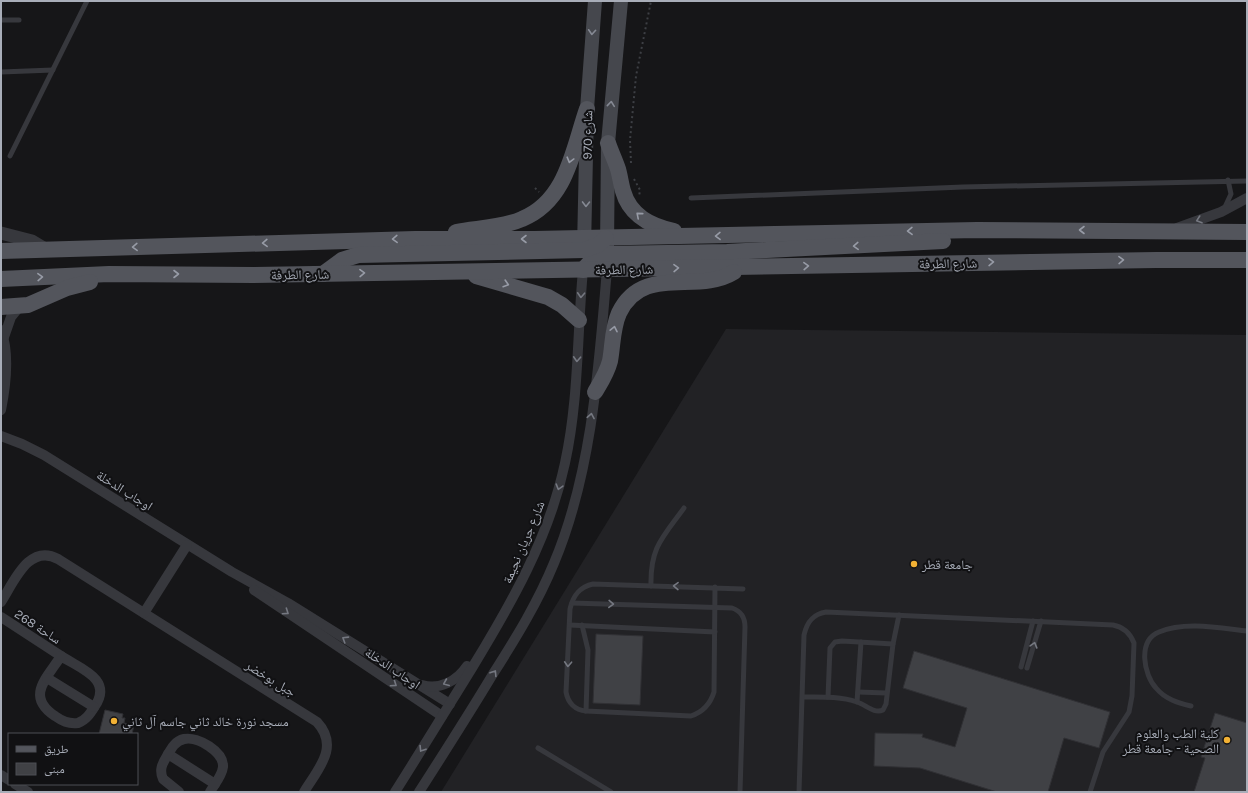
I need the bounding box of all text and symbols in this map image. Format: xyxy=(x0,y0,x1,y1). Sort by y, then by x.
one-way arrow xyxy=(588,29,597,35)
one-way arrow xyxy=(607,101,616,107)
street label: شارع 970 xyxy=(580,110,597,160)
one-way arrow xyxy=(567,156,575,163)
one-way arrow xyxy=(581,201,590,207)
one-way arrow xyxy=(637,213,644,220)
one-way arrow xyxy=(1195,216,1202,224)
one-way arrow xyxy=(1079,226,1085,234)
one-way arrow xyxy=(907,227,913,235)
one-way arrow xyxy=(715,232,721,240)
one-way arrow xyxy=(392,235,398,244)
one-way arrow xyxy=(521,235,527,243)
one-way arrow xyxy=(262,239,268,247)
one-way arrow xyxy=(853,241,859,250)
one-way arrow xyxy=(132,243,138,251)
street label: شارع الطرفة xyxy=(919,255,977,274)
one-way arrow xyxy=(1118,256,1124,264)
one-way arrow xyxy=(988,258,994,266)
street label: شارع الطرفة xyxy=(595,261,653,280)
one-way arrow xyxy=(803,262,809,270)
one-way arrow xyxy=(673,264,679,272)
street label: شارع الطرفة xyxy=(271,266,329,285)
one-way arrow xyxy=(359,269,365,277)
one-way arrow xyxy=(173,270,179,279)
one-way arrow xyxy=(37,273,43,282)
one-way arrow xyxy=(503,279,510,288)
one-way arrow xyxy=(576,292,585,298)
one-way arrow xyxy=(610,326,618,332)
one-way arrow xyxy=(573,356,582,362)
one-way arrow xyxy=(586,413,595,419)
street label: اوجاب الدخلة xyxy=(93,467,156,514)
one-way arrow xyxy=(555,484,563,491)
street label: شارع جريان نجيمة xyxy=(499,499,549,586)
place label: جامعة قطر xyxy=(921,557,973,573)
marker: جامعة قطر xyxy=(909,559,919,569)
one-way arrow xyxy=(673,582,679,591)
one-way arrow xyxy=(608,600,614,608)
street label: ساحة 268 xyxy=(12,606,64,647)
one-way arrow xyxy=(282,607,289,615)
one-way arrow xyxy=(342,636,349,644)
one-way arrow xyxy=(1029,641,1038,648)
street label: اوجاب الدخلة xyxy=(362,645,423,693)
street label: جبل بوخضر xyxy=(242,657,299,701)
one-way arrow xyxy=(563,661,572,667)
one-way arrow xyxy=(490,670,497,677)
one-way arrow xyxy=(443,678,450,686)
one-way arrow xyxy=(390,679,397,686)
place label: مسجد نورة خالد ثاني جاسم آل ثاني xyxy=(122,714,289,732)
marker: مسجد نورة خالد ثاني جاسم آل ثاني xyxy=(109,716,119,726)
place label: كلية الطب والعلوم الصحية - جامعة قطر xyxy=(1121,726,1220,757)
legend xyxy=(8,733,138,785)
marker: كلية الطب والعلوم الصحية - جامعة قطر xyxy=(1222,735,1232,745)
text: طريق xyxy=(44,742,69,756)
one-way arrow xyxy=(419,745,426,752)
text: مبنى xyxy=(44,762,65,776)

